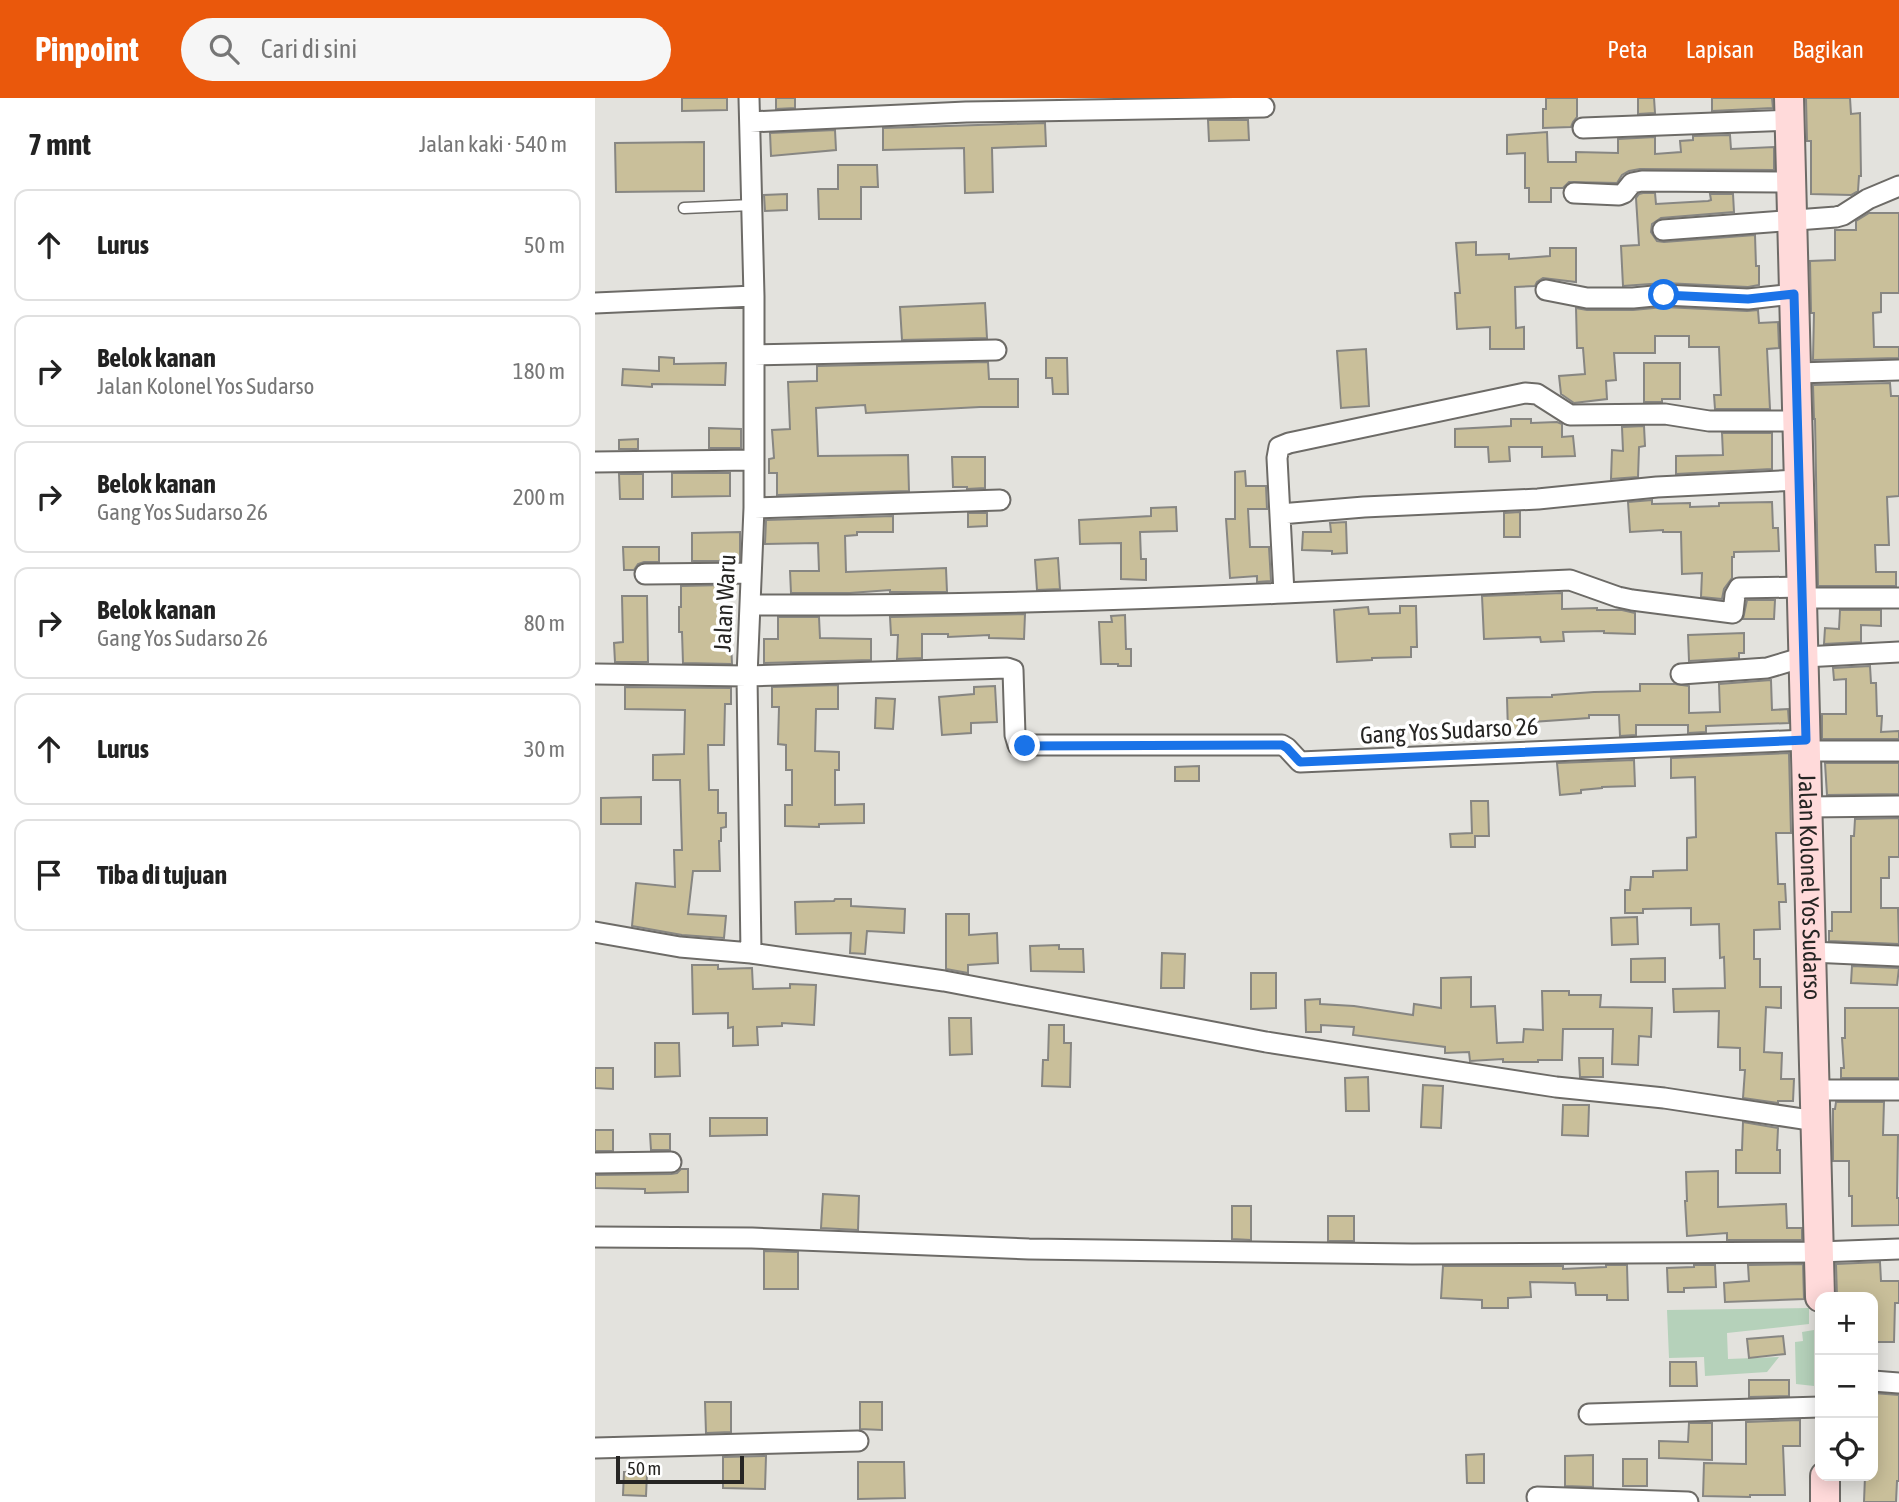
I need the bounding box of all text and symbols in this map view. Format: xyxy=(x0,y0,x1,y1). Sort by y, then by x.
search box xyxy=(181,18,671,81)
text: Pinpoint xyxy=(35,30,139,68)
icon: search xyxy=(205,30,243,68)
text: Cari di sini xyxy=(261,34,357,64)
text: Peta xyxy=(1607,36,1648,63)
text: Lapisan xyxy=(1686,36,1754,63)
text: Bagikan xyxy=(1792,36,1864,63)
text: 7 mnt xyxy=(28,127,91,161)
text: Jalan kaki · 540 m xyxy=(419,131,567,157)
icon: ahead xyxy=(30,226,68,264)
text: Lurus xyxy=(97,230,149,260)
text: 50 m xyxy=(524,232,565,258)
route start xyxy=(1648,279,1679,310)
text: Belok kanan xyxy=(97,343,216,373)
icon: right xyxy=(30,352,68,390)
text: 180 m xyxy=(513,358,565,384)
text: Jalan Kolonel Yos Sudarso xyxy=(97,373,314,399)
text: Belok kanan xyxy=(97,469,216,499)
icon: right xyxy=(30,478,68,516)
text: 200 m xyxy=(513,484,565,510)
text: Gang Yos Sudarso 26 xyxy=(97,499,268,525)
street label: Jalan Waru xyxy=(708,553,741,653)
text: Belok kanan xyxy=(97,595,216,625)
icon: right xyxy=(30,604,68,642)
text: 80 m xyxy=(524,610,565,636)
text: Gang Yos Sudarso 26 xyxy=(97,625,268,651)
street label: Gang Yos Sudarso 26 xyxy=(1359,712,1539,749)
icon: ahead xyxy=(30,730,68,768)
route end xyxy=(1009,730,1040,761)
text: Lurus xyxy=(97,734,149,764)
text: 30 m xyxy=(524,736,565,762)
street label: Jalan Kolonel Yos Sudarso xyxy=(1793,773,1826,1001)
icon: arrive xyxy=(30,856,68,894)
text: Tiba di tujuan xyxy=(97,860,227,890)
map controls xyxy=(1815,1292,1878,1481)
button: + xyxy=(1815,1292,1878,1355)
button: − xyxy=(1815,1355,1878,1418)
button: locate xyxy=(1815,1418,1878,1481)
scale bar xyxy=(616,1453,744,1485)
text: 50 m xyxy=(627,1457,661,1479)

